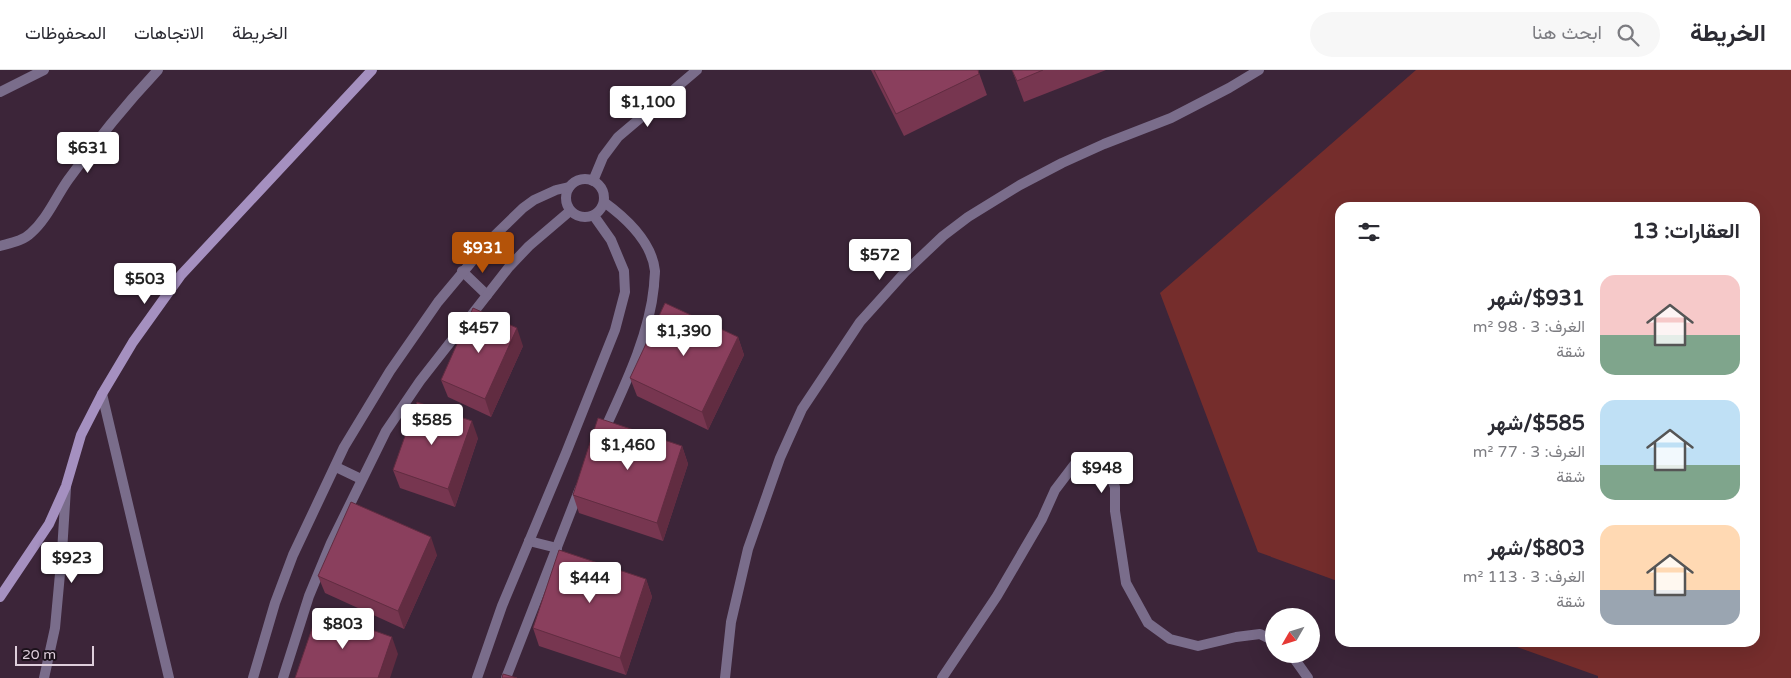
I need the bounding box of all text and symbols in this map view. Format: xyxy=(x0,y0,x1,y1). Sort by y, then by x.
search box xyxy=(1310,12,1660,57)
text: الخريطة xyxy=(1690,19,1766,48)
icon: search xyxy=(1614,21,1642,49)
text: المحفوظات xyxy=(25,22,106,44)
text: الاتجاهات xyxy=(134,22,204,44)
text: الخريطة xyxy=(232,22,288,44)
text: ابحث هنا xyxy=(1532,22,1602,44)
pin: $1,100 xyxy=(607,85,689,128)
text: $1,100 xyxy=(621,92,675,112)
pin: $631 xyxy=(58,132,118,174)
text: $631 xyxy=(68,138,108,158)
icon: filters xyxy=(1355,218,1383,246)
text: العقارات: 13 xyxy=(1632,219,1740,244)
pin: $931 xyxy=(453,232,513,274)
text: $931 xyxy=(463,238,503,258)
pin: $572 xyxy=(850,238,910,281)
text: $572 xyxy=(860,245,900,265)
pin: $503 xyxy=(115,262,175,305)
text: $503 xyxy=(125,269,165,289)
text: $931/شهر xyxy=(1488,286,1585,311)
icon: home xyxy=(1640,295,1700,355)
pin: $457 xyxy=(449,312,509,354)
pin: $1,390 xyxy=(643,314,725,357)
text: الغرف: 3 · 98 m² xyxy=(1473,317,1585,337)
text: $457 xyxy=(459,318,499,338)
text: $1,390 xyxy=(657,321,711,341)
text: شقة xyxy=(1556,342,1585,362)
pin: $585 xyxy=(402,404,462,446)
text: $585 xyxy=(412,410,452,430)
text: $585/شهر xyxy=(1488,411,1585,436)
icon: home xyxy=(1640,420,1700,480)
pin: $1,460 xyxy=(587,428,669,471)
text: $1,460 xyxy=(601,435,655,455)
text: الغرف: 3 · 77 m² xyxy=(1473,442,1585,462)
pin: $948 xyxy=(1072,452,1132,494)
text: $948 xyxy=(1082,458,1122,478)
text: شقة xyxy=(1556,467,1585,487)
text: $803/شهر xyxy=(1488,536,1585,561)
pin: $923 xyxy=(42,542,102,584)
icon: home xyxy=(1640,545,1700,605)
text: $923 xyxy=(52,548,92,568)
pin: $444 xyxy=(560,562,620,604)
text: الغرف: 3 · 113 m² xyxy=(1463,567,1585,587)
text: $444 xyxy=(570,568,610,588)
text: شقة xyxy=(1556,592,1585,612)
pin: $803 xyxy=(313,608,373,650)
north arrow xyxy=(1265,608,1320,662)
map controls xyxy=(1265,608,1320,663)
text: $803 xyxy=(323,614,363,634)
scale bar xyxy=(15,643,94,666)
text: 20 m xyxy=(22,646,56,663)

